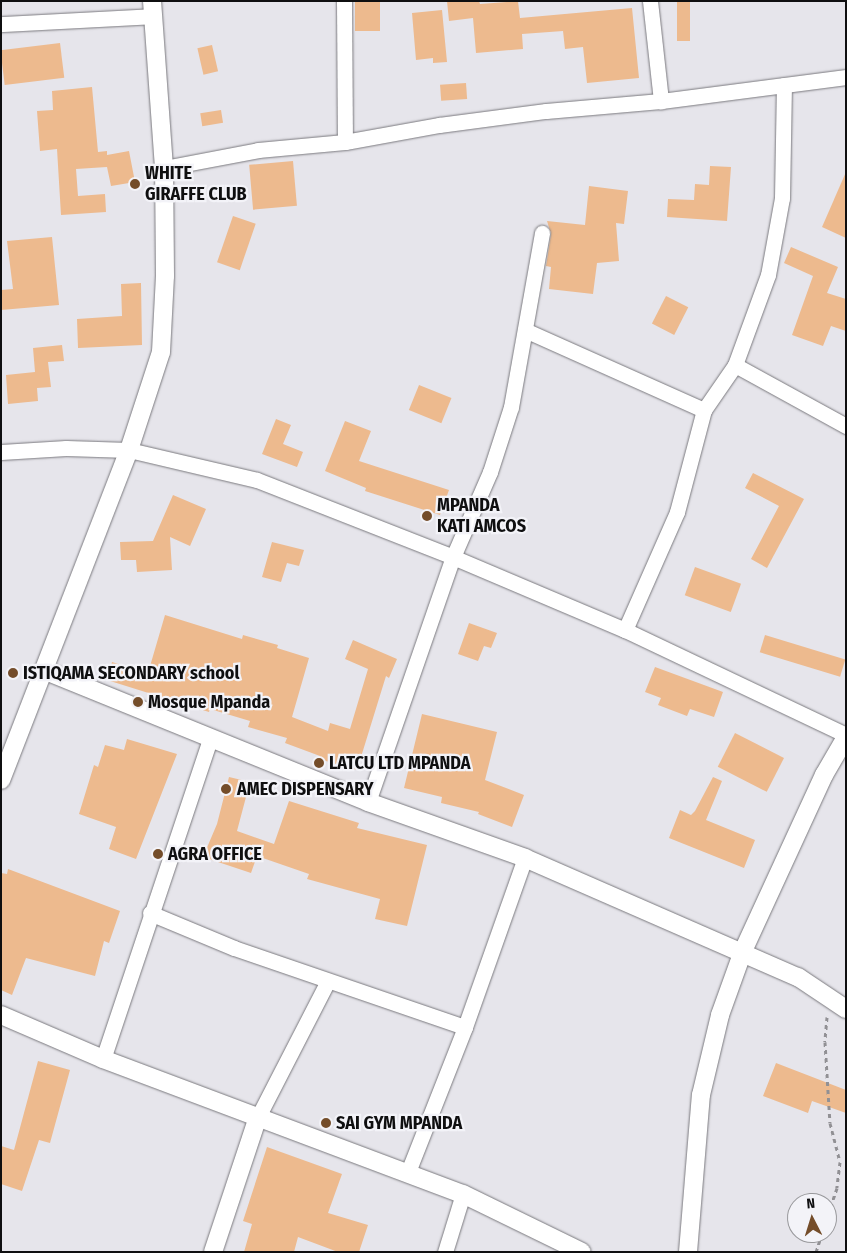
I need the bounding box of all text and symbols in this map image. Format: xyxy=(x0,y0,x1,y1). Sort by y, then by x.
place label: WHITE GIRAFFE CLUB xyxy=(145,163,247,205)
marker: WHITE GIRAFFE CLUB xyxy=(129,178,141,190)
place label: MPANDA KATI AMCOS xyxy=(437,495,526,538)
marker: MPANDA KATI AMCOS xyxy=(421,510,433,522)
place label: ISTIQAMA SECONDARY school xyxy=(23,662,239,684)
marker: ISTIQAMA SECONDARY school xyxy=(7,667,19,679)
place label: Mosque Mpanda xyxy=(148,691,270,713)
marker: Mosque Mpanda xyxy=(132,696,144,708)
place label: LATCU LTD MPANDA xyxy=(329,752,470,774)
marker: LATCU LTD MPANDA xyxy=(313,757,325,769)
place label: AMEC DISPENSARY xyxy=(237,778,374,800)
marker: AMEC DISPENSARY xyxy=(219,782,233,796)
place label: AGRA OFFICE xyxy=(168,843,262,865)
marker: AGRA OFFICE xyxy=(152,848,164,860)
place label: SAI GYM MPANDA xyxy=(336,1112,462,1134)
marker: SAI GYM MPANDA xyxy=(320,1117,332,1129)
north arrow xyxy=(787,1193,837,1243)
text: N xyxy=(806,1195,816,1212)

